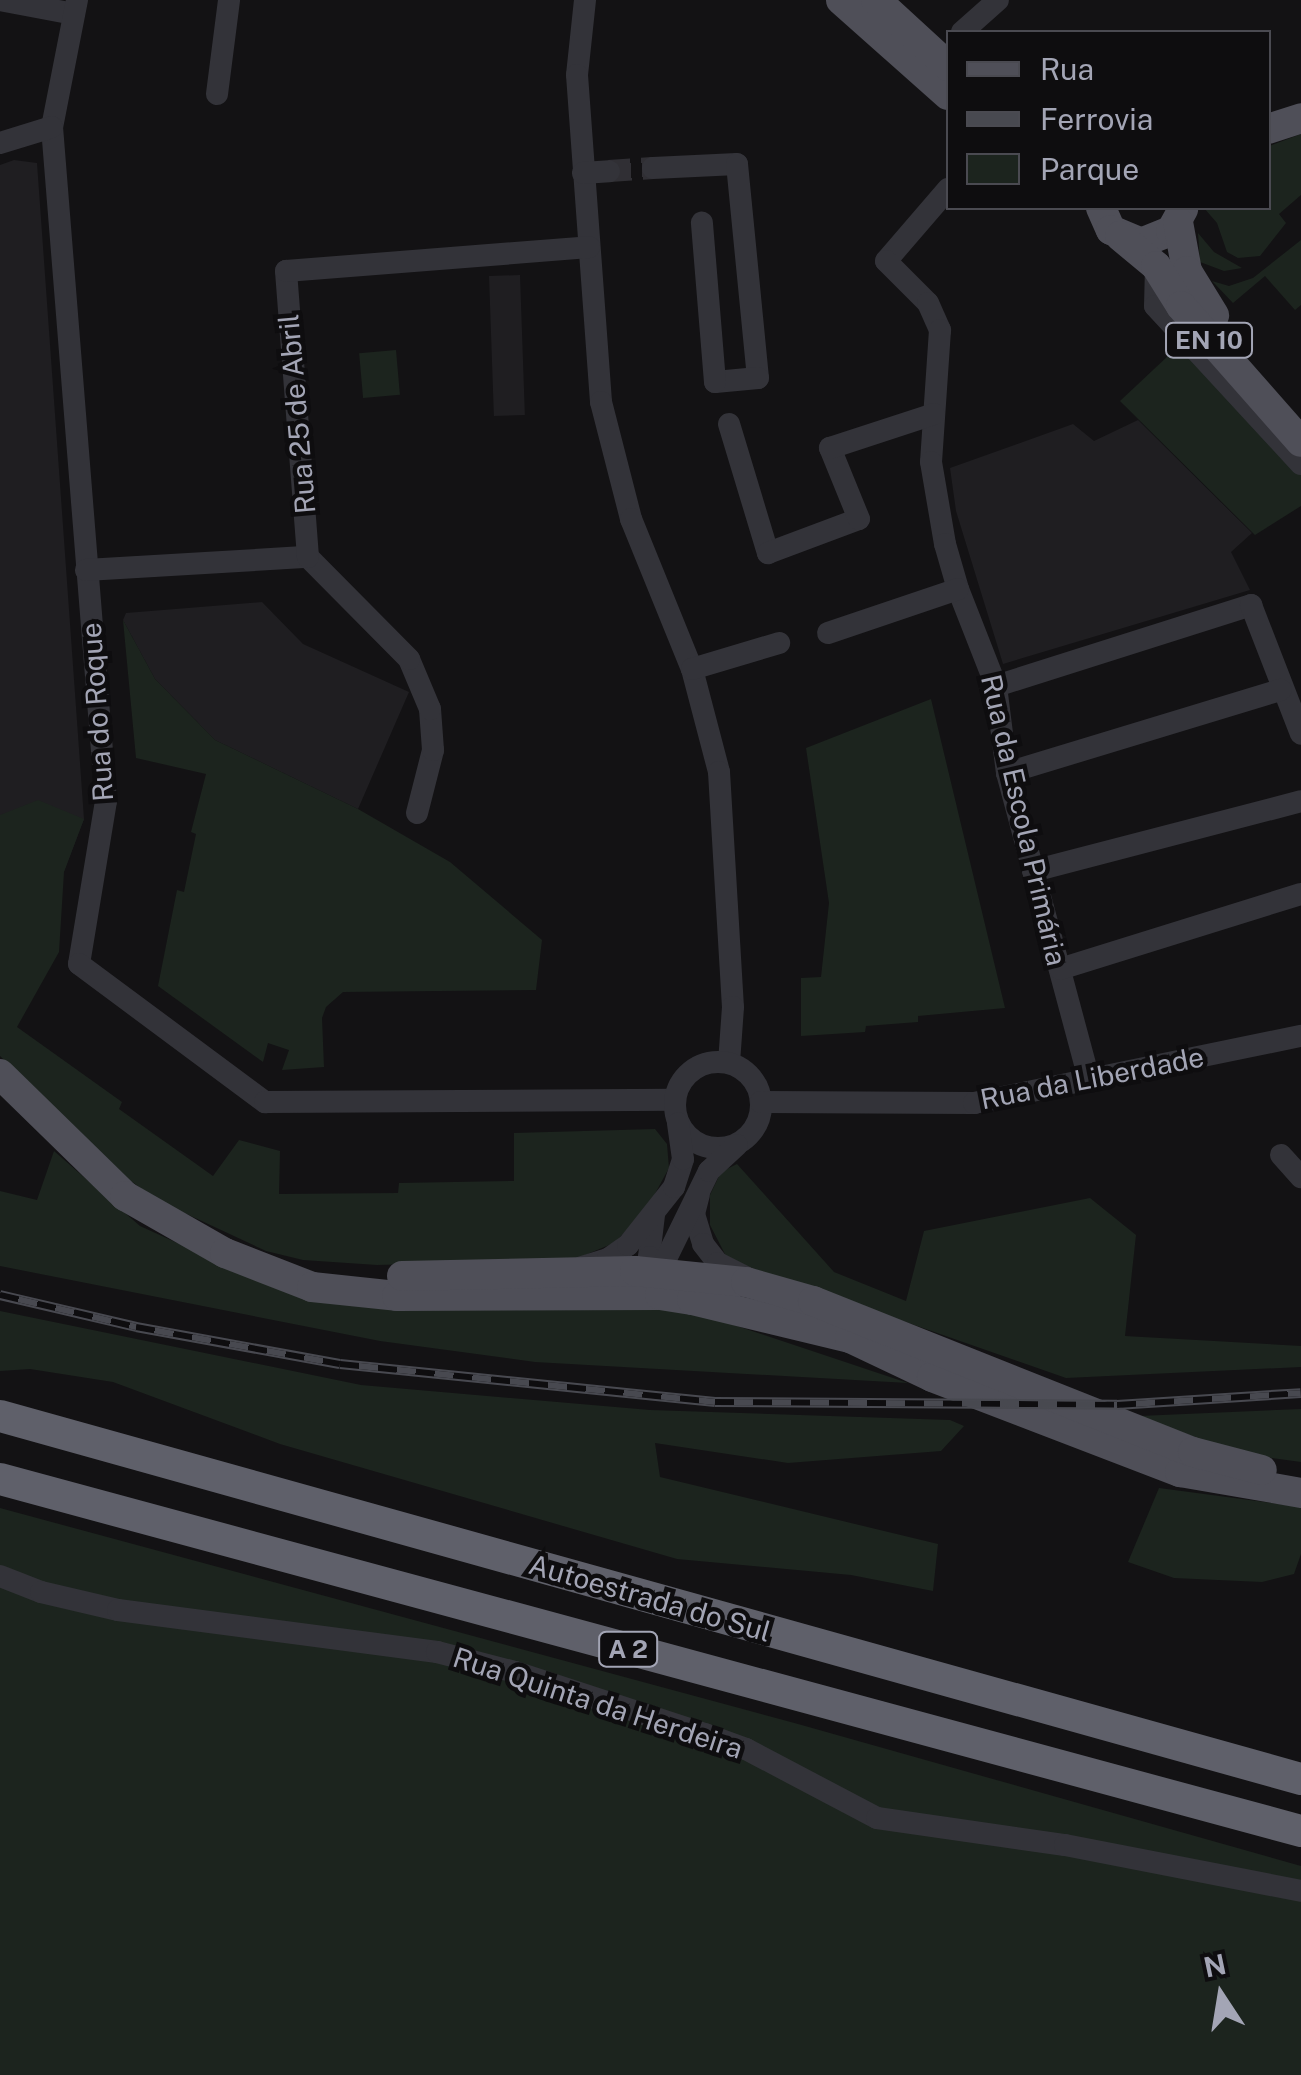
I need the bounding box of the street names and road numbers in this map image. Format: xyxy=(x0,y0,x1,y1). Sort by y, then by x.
street label: Rua 25 de Abril xyxy=(271,312,323,516)
road number: EN 10 xyxy=(1164,320,1254,360)
street label: Rua do Roque xyxy=(74,621,120,803)
street label: Rua da Escola Primária xyxy=(974,671,1074,969)
street label: Rua da Liberdade xyxy=(977,1040,1207,1116)
street label: Autoestrada do Sul xyxy=(525,1547,775,1649)
road number: A 2 xyxy=(598,1629,658,1669)
street label: Rua Quinta da Herdeira xyxy=(449,1640,747,1766)

